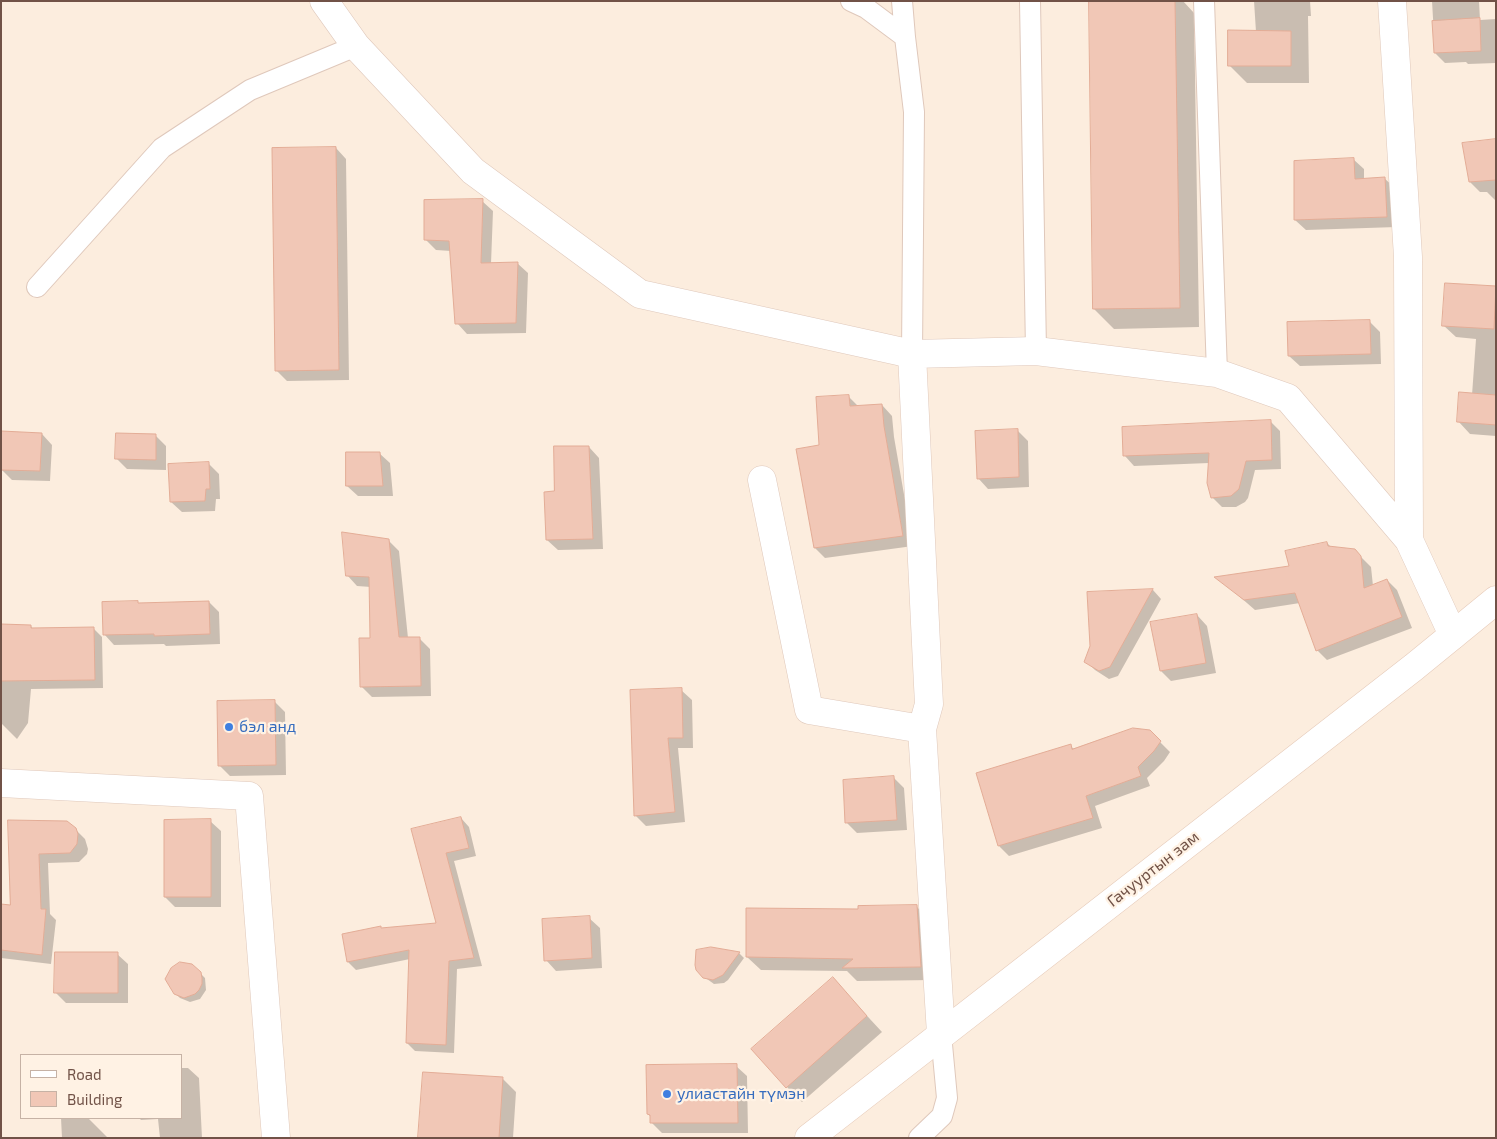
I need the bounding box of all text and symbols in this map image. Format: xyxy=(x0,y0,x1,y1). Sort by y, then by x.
place label: бэл анд xyxy=(239,717,296,737)
marker: бэл анд xyxy=(223,721,235,733)
street label: Гачууртын зам xyxy=(1103,827,1203,911)
legend xyxy=(20,1054,182,1119)
text: Road xyxy=(67,1065,102,1083)
place label: улиастайн түмэн xyxy=(677,1084,806,1104)
marker: улиастайн түмэн xyxy=(661,1088,673,1100)
text: Building xyxy=(67,1090,122,1108)

